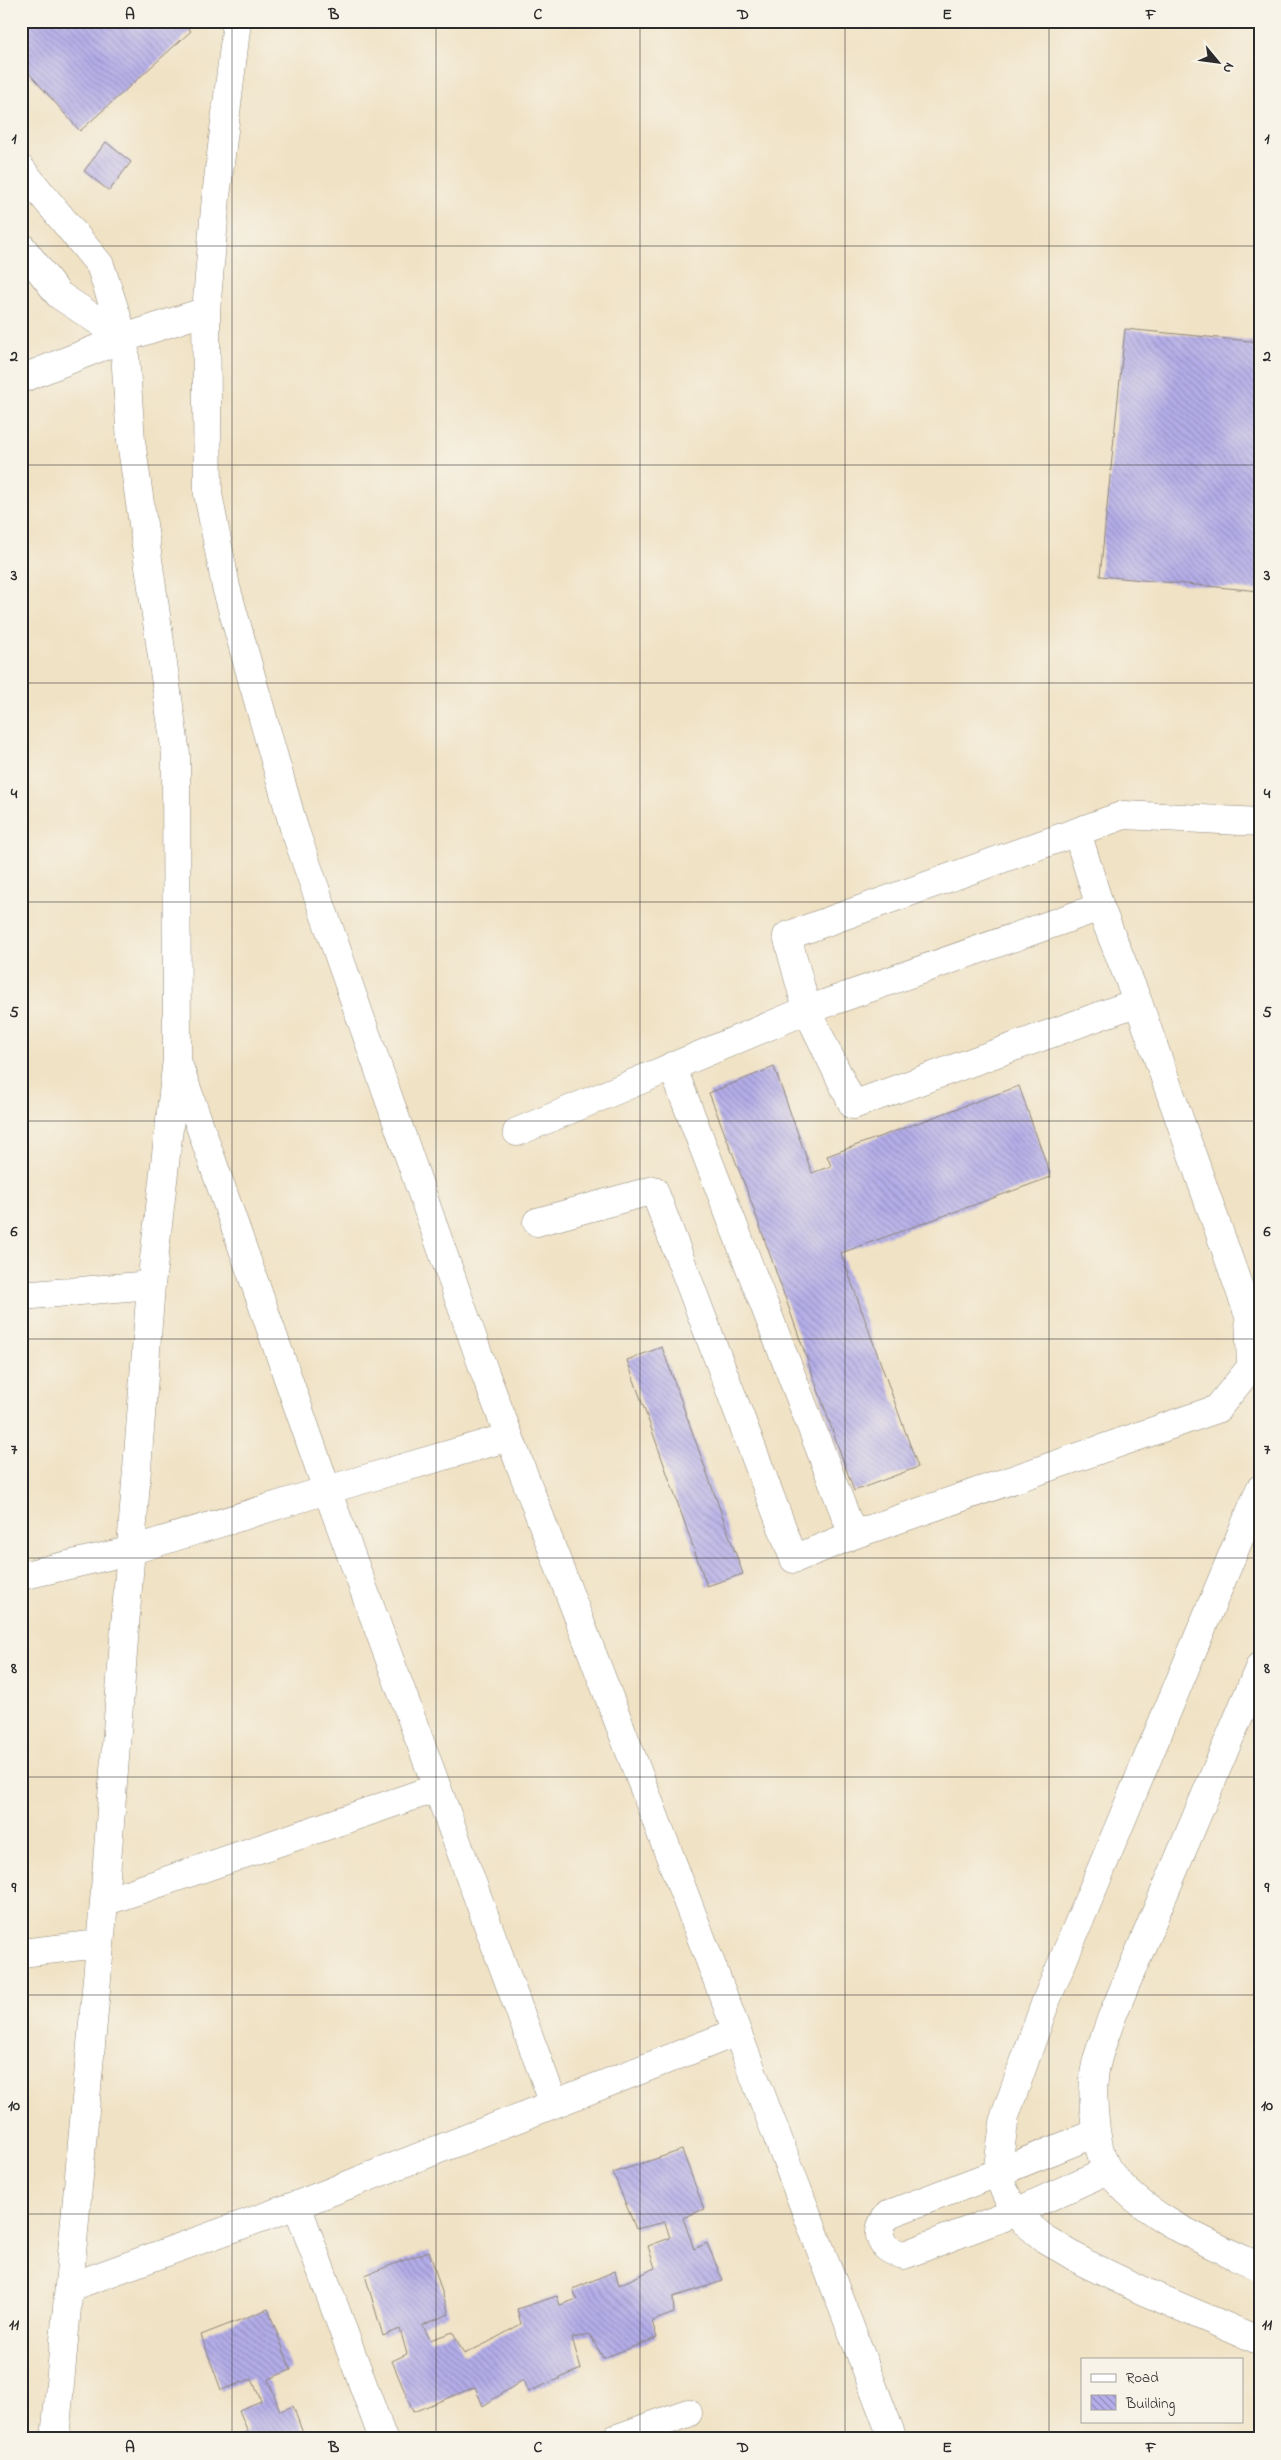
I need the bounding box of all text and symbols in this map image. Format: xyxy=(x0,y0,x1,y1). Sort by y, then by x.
text: A xyxy=(125,3,135,27)
text: B xyxy=(328,3,340,27)
text: C xyxy=(534,3,543,27)
text: D xyxy=(736,3,749,27)
text: E xyxy=(942,3,952,27)
text: F xyxy=(1145,3,1157,27)
north arrow xyxy=(1194,38,1244,88)
text: N xyxy=(1217,58,1240,77)
text: 1 xyxy=(11,127,17,151)
text: 1 xyxy=(1264,127,1270,151)
text: 2 xyxy=(9,345,18,369)
text: 2 xyxy=(1262,345,1271,369)
text: 3 xyxy=(10,564,18,588)
text: 3 xyxy=(1263,564,1271,588)
text: 4 xyxy=(10,782,18,806)
text: 4 xyxy=(1263,782,1271,806)
text: 5 xyxy=(9,1001,19,1025)
text: 5 xyxy=(1262,1001,1272,1025)
text: 6 xyxy=(9,1220,18,1244)
text: 6 xyxy=(1262,1220,1271,1244)
text: 7 xyxy=(11,1438,18,1462)
text: 7 xyxy=(1264,1438,1271,1462)
text: 8 xyxy=(10,1657,17,1681)
text: 8 xyxy=(1263,1657,1270,1681)
text: 9 xyxy=(11,1876,17,1900)
text: 9 xyxy=(1264,1876,1270,1900)
text: 10 xyxy=(8,2094,20,2118)
text: 10 xyxy=(1261,2094,1273,2118)
text: 11 xyxy=(9,2313,20,2337)
text: 11 xyxy=(1262,2313,1273,2337)
legend xyxy=(1081,2358,1244,2422)
text: Road xyxy=(1126,2367,1159,2389)
text: Building xyxy=(1125,2393,1175,2416)
text: A xyxy=(125,2436,135,2460)
text: B xyxy=(328,2436,340,2460)
text: C xyxy=(534,2436,543,2460)
text: D xyxy=(736,2436,749,2460)
text: E xyxy=(942,2436,952,2460)
text: F xyxy=(1145,2436,1157,2460)

